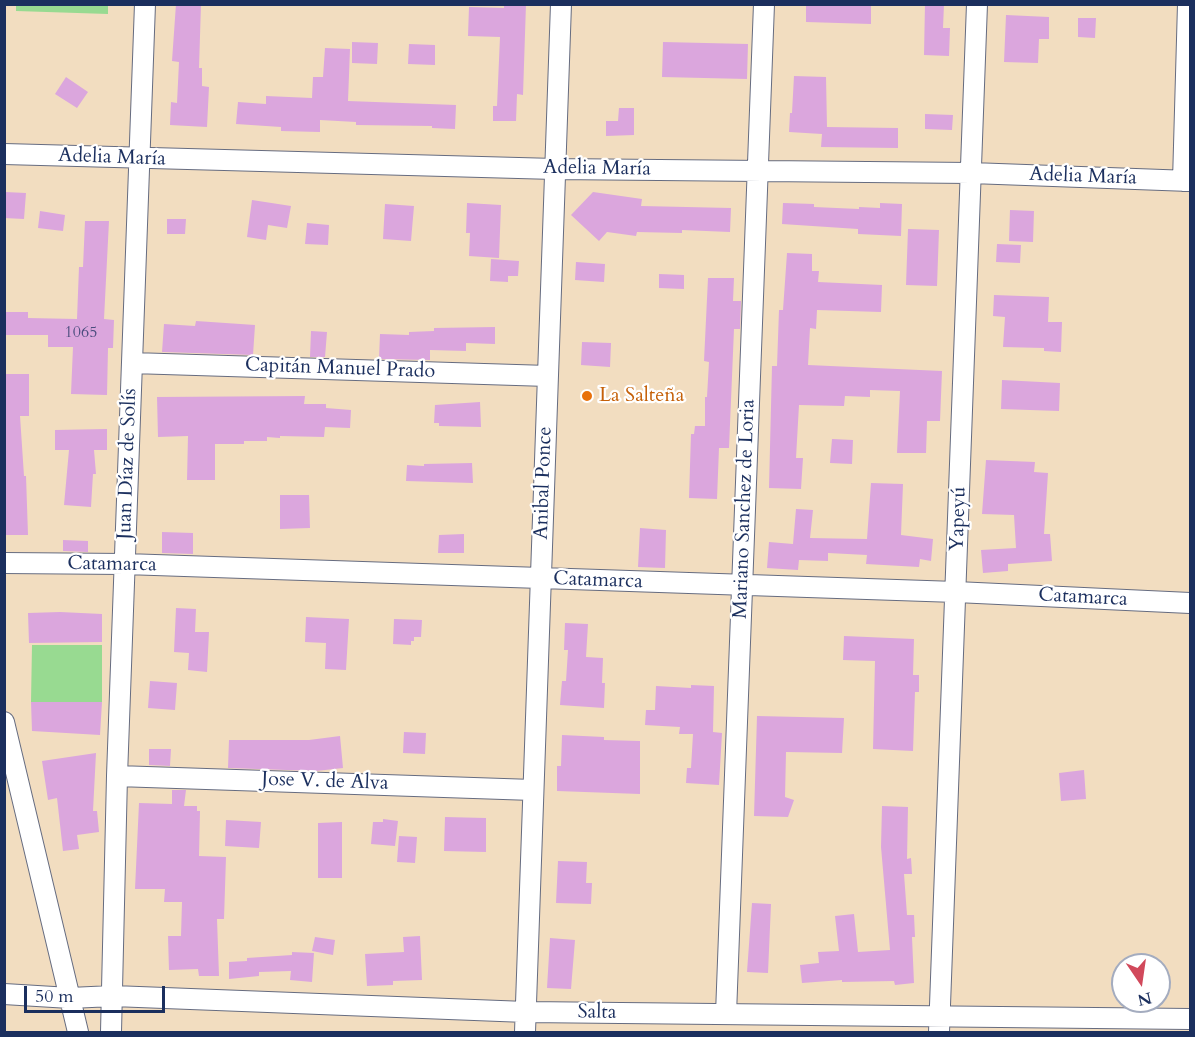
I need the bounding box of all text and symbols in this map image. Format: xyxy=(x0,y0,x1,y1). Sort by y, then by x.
street label: Adelia María xyxy=(58,144,166,172)
street label: Adelia María xyxy=(543,156,651,182)
street label: Adelia María xyxy=(1029,163,1137,191)
house number: 1065 xyxy=(65,323,97,343)
street label: Capitán Manuel Prado xyxy=(244,354,436,384)
place label: La Salteña xyxy=(599,384,684,408)
street label: Juan Díaz de Solís xyxy=(113,388,143,540)
marker: La Salteña xyxy=(580,389,594,403)
street label: Mariano Sanchez de Loria xyxy=(729,399,761,619)
street label: Anibal Ponce xyxy=(530,426,558,540)
street label: Yapeyú xyxy=(946,486,972,552)
street label: Catamarca xyxy=(67,552,157,578)
street label: Catamarca xyxy=(553,567,643,595)
street label: Catamarca xyxy=(1038,584,1128,612)
street label: Jose V. de Alva xyxy=(261,768,389,796)
north arrow xyxy=(1111,953,1171,1013)
scale bar xyxy=(27,974,168,1012)
text: 50 m xyxy=(35,984,74,1009)
text: N xyxy=(1135,986,1154,1011)
street label: Salta xyxy=(577,1001,617,1025)

